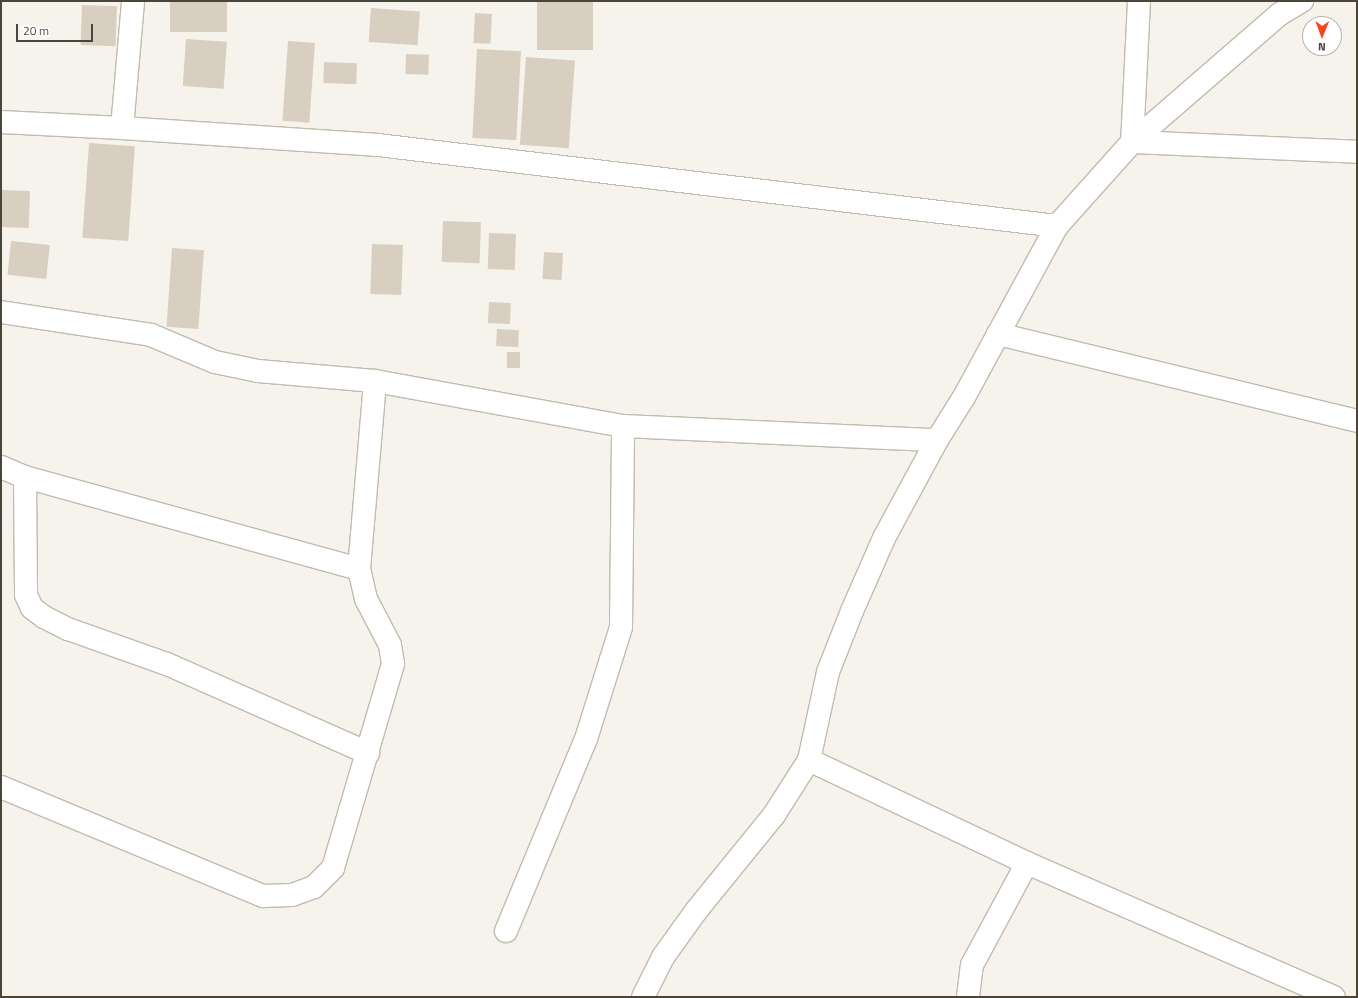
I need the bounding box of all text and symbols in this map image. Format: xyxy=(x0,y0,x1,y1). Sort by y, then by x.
scale bar xyxy=(18,16,95,42)
north arrow xyxy=(1302,16,1342,56)
text: 20 m xyxy=(23,21,49,40)
text: N xyxy=(1318,39,1326,55)

